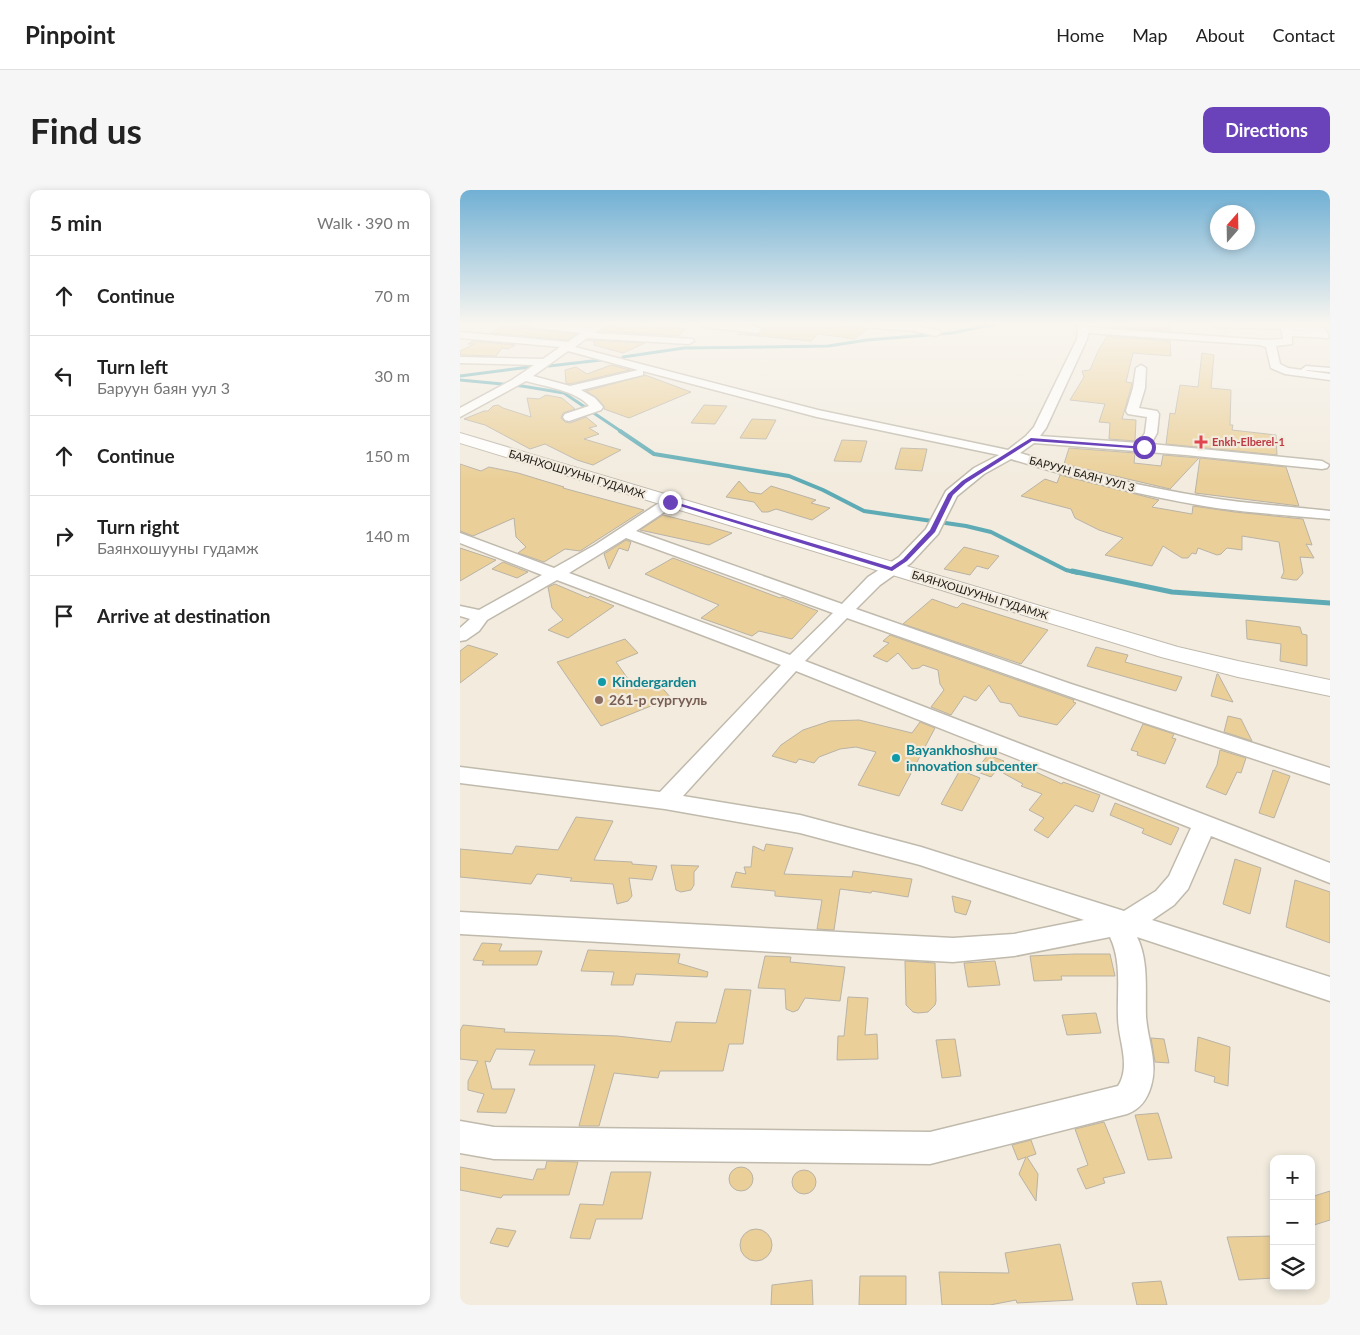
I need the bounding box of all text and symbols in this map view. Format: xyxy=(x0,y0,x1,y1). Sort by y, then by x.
text: Pinpoint xyxy=(25,20,115,49)
text: Home xyxy=(1056,24,1104,46)
text: Map xyxy=(1132,24,1168,46)
text: About xyxy=(1196,24,1245,46)
text: Contact xyxy=(1273,24,1335,46)
button: Directions xyxy=(1203,107,1330,153)
text: Find us xyxy=(30,109,142,151)
north arrow xyxy=(1210,205,1255,250)
text: 5 min xyxy=(50,210,102,235)
text: Walk · 390 m xyxy=(317,213,410,232)
icon: ahead xyxy=(50,282,78,310)
text: Continue xyxy=(97,284,175,307)
text: 70 m xyxy=(374,286,410,305)
text: Turn left xyxy=(97,355,168,378)
icon: left xyxy=(50,362,78,390)
text: 30 m xyxy=(374,366,410,385)
text: Баруун баян уул 3 xyxy=(97,378,230,397)
marker: Enkh-Elberel-1 xyxy=(1194,435,1208,449)
place label: Enkh-Elberel-1 xyxy=(1212,435,1285,448)
route start xyxy=(1133,436,1156,459)
icon: ahead xyxy=(50,442,78,470)
text: Continue xyxy=(97,444,175,467)
text: 150 m xyxy=(365,446,410,465)
street label: БАЯНХОШУУНЫ ГУДАМЖ xyxy=(507,447,647,501)
street label: БАРУУН БАЯН УУЛ 3 xyxy=(1028,453,1136,494)
route end xyxy=(659,491,682,514)
text: Turn right xyxy=(97,515,179,538)
icon: right xyxy=(50,522,78,550)
text: 140 m xyxy=(365,526,410,545)
text: Баянхошууны гудамж xyxy=(97,538,259,557)
street label: БАЯНХОШУУНЫ ГУДАМЖ xyxy=(910,568,1050,622)
icon: arrive xyxy=(50,602,78,630)
text: Arrive at destination xyxy=(97,604,270,627)
place label: Kindergarden xyxy=(612,673,697,690)
marker: Kindergarden xyxy=(596,676,608,688)
place label: 261-р сургууль xyxy=(609,691,707,708)
marker: 261-р сургууль xyxy=(593,694,605,706)
place label: Bayankhoshuu innovation subcenter xyxy=(906,741,1038,774)
marker: Bayankhoshuu innovation subcenter xyxy=(890,752,902,764)
map controls xyxy=(1270,1155,1315,1290)
button: + xyxy=(1270,1155,1315,1200)
button: − xyxy=(1270,1200,1315,1245)
button: layers xyxy=(1270,1245,1315,1290)

